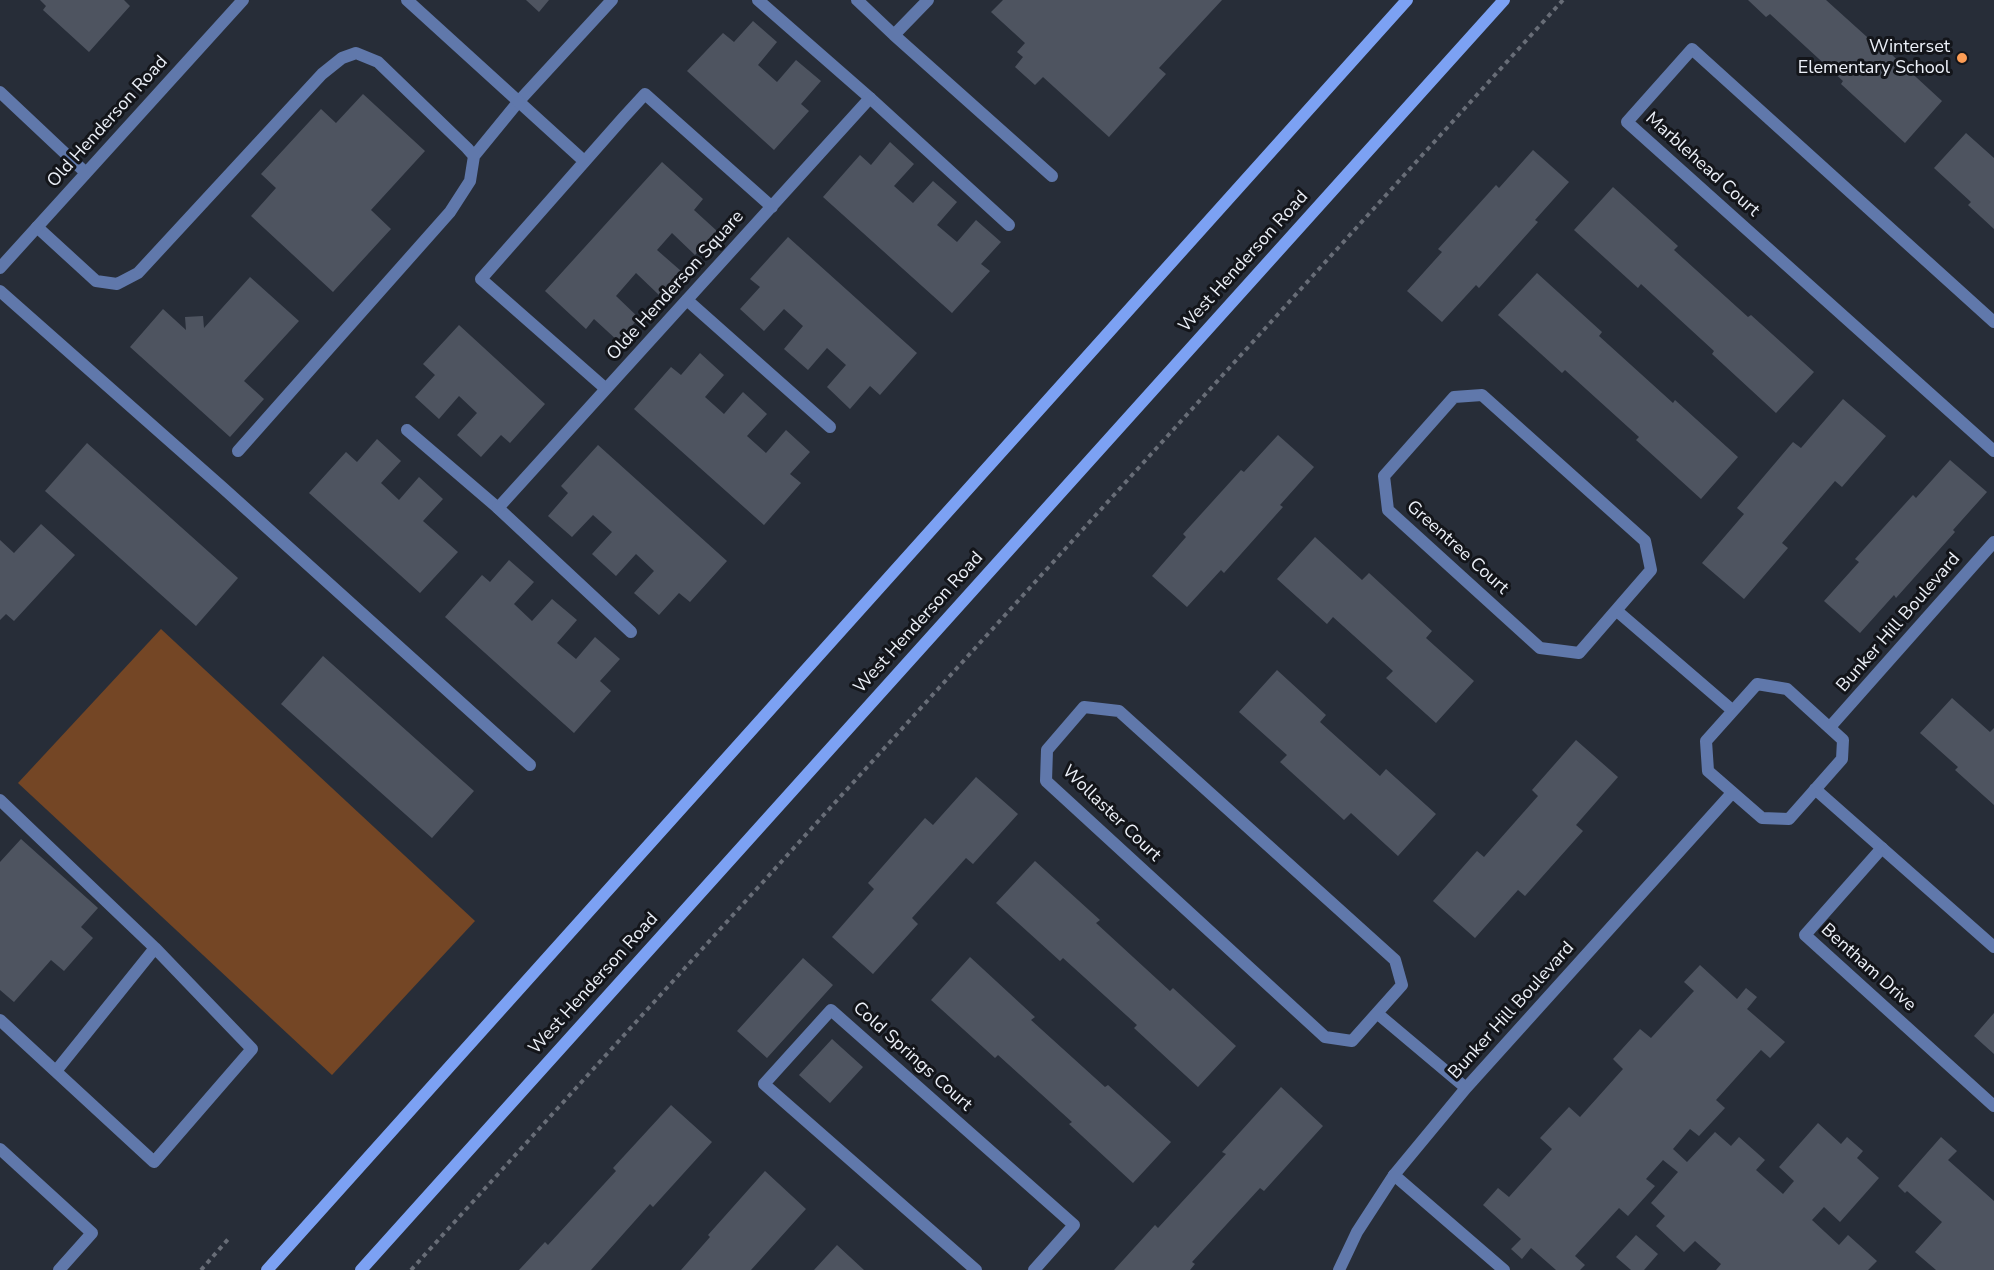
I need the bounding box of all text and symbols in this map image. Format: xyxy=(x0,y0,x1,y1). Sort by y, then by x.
place label: Winterset Elementary School xyxy=(1798,37,1950,80)
marker: Winterset Elementary School xyxy=(1955,51,1969,65)
street label: Old Henderson Road xyxy=(43,52,173,192)
street label: Marblehead Court xyxy=(1641,108,1763,222)
street label: West Henderson Road xyxy=(1175,187,1313,337)
street label: Olde Henderson Square xyxy=(603,207,749,365)
street label: Greentree Court xyxy=(1401,496,1513,600)
street label: West Henderson Road xyxy=(850,548,988,698)
street label: Bunker Hill Boulevard xyxy=(1833,549,1965,697)
street label: Wollaster Court xyxy=(1057,761,1165,867)
street label: West Henderson Road xyxy=(525,909,663,1059)
street label: Bentham Drive xyxy=(1816,920,1920,1016)
street label: Bunker Hill Boulevard xyxy=(1445,938,1579,1084)
street label: Cold Springs Court xyxy=(848,998,976,1116)

